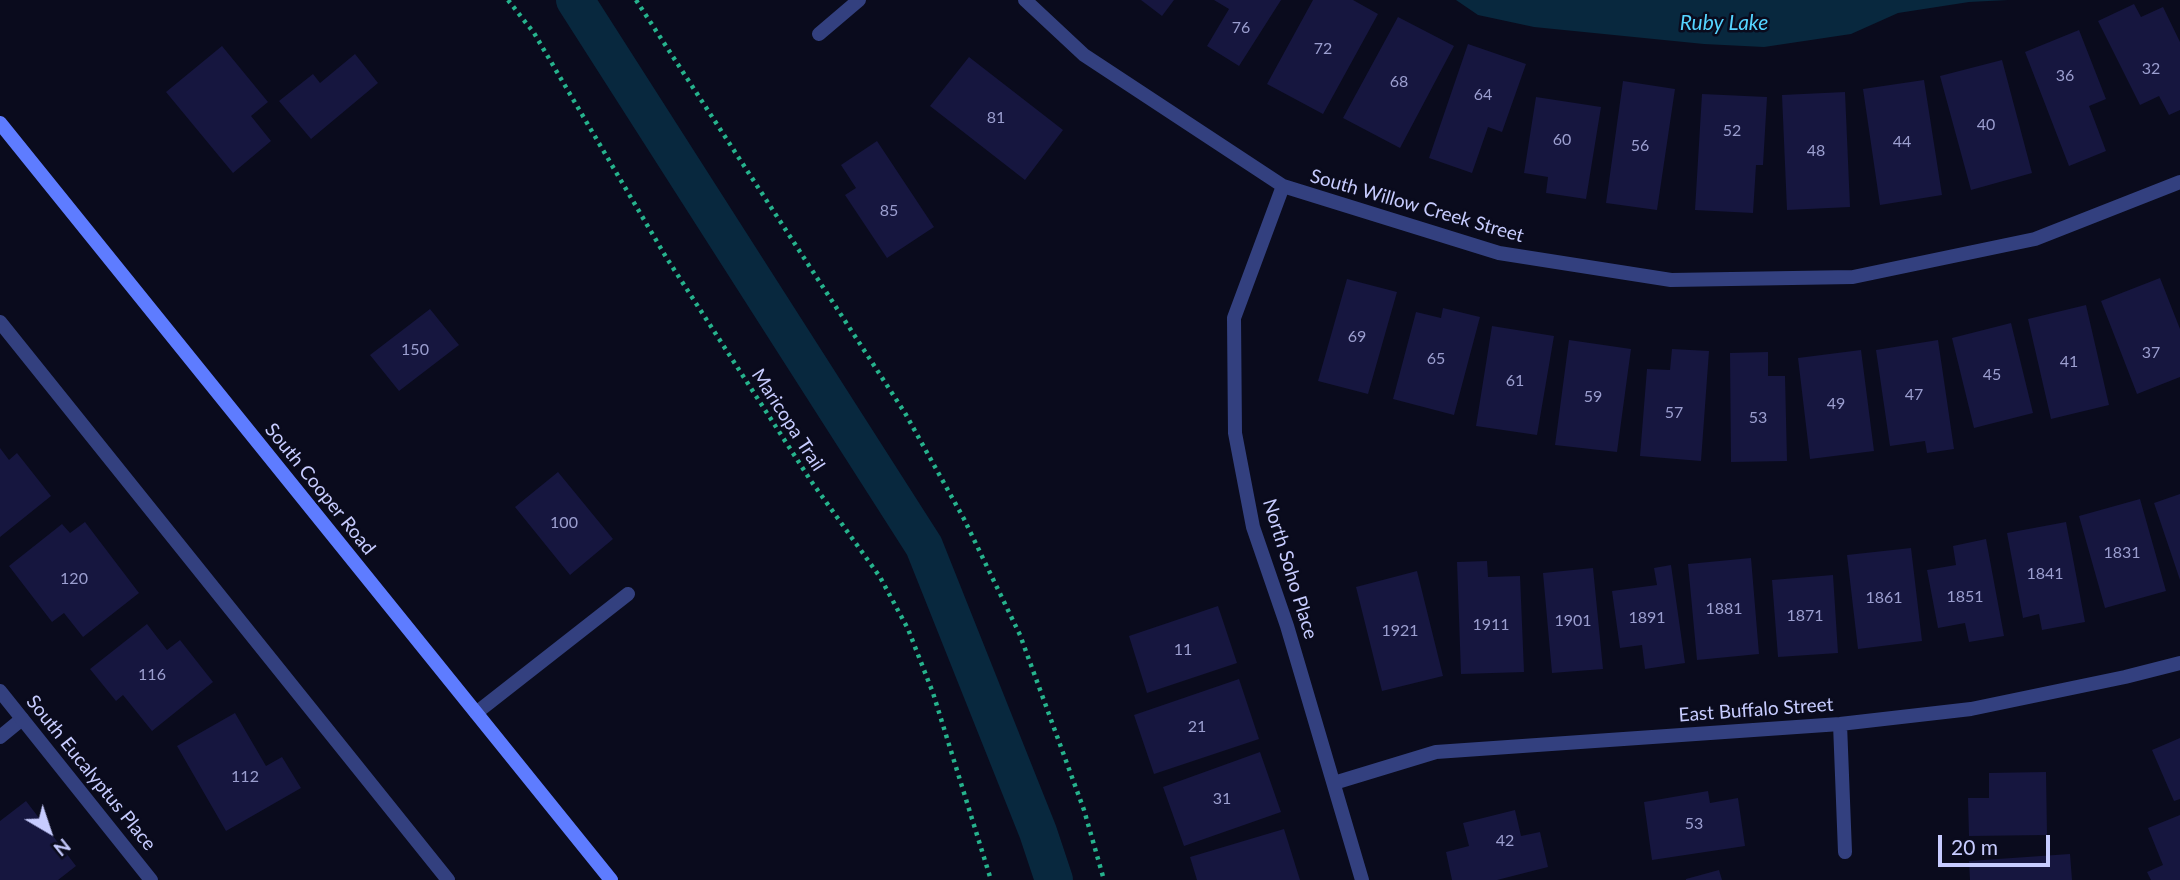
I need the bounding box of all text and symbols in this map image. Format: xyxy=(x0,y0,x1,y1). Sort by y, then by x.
water label: Ruby Lake xyxy=(1680,10,1768,36)
house number: 76 xyxy=(1232,18,1250,38)
house number: 72 xyxy=(1314,39,1332,59)
house number: 32 xyxy=(2142,59,2160,79)
house number: 36 xyxy=(2056,66,2074,86)
house number: 68 xyxy=(1390,72,1408,92)
house number: 64 xyxy=(1474,85,1492,105)
house number: 81 xyxy=(987,108,1005,128)
house number: 40 xyxy=(1977,115,1995,135)
house number: 52 xyxy=(1723,121,1741,141)
house number: 60 xyxy=(1553,130,1571,150)
house number: 44 xyxy=(1893,132,1911,152)
house number: 56 xyxy=(1631,136,1649,156)
house number: 48 xyxy=(1807,141,1825,161)
street label: South Willow Creek Street xyxy=(1308,165,1526,247)
house number: 85 xyxy=(880,201,898,221)
house number: 69 xyxy=(1348,327,1366,347)
house number: 150 xyxy=(401,340,429,360)
house number: 37 xyxy=(2142,343,2160,363)
house number: 65 xyxy=(1427,349,1445,369)
house number: 41 xyxy=(2060,352,2078,372)
street label: Maricopa Trail xyxy=(746,365,830,475)
house number: 45 xyxy=(1983,365,2001,385)
house number: 61 xyxy=(1506,371,1524,391)
house number: 47 xyxy=(1905,385,1923,405)
house number: 59 xyxy=(1584,387,1602,407)
house number: 49 xyxy=(1827,394,1845,414)
house number: 57 xyxy=(1665,403,1683,423)
house number: 53 xyxy=(1749,408,1767,428)
street label: South Cooper Road xyxy=(260,419,380,559)
street label: North Soho Place xyxy=(1258,496,1322,642)
house number: 100 xyxy=(550,513,578,533)
house number: 1831 xyxy=(2103,543,2141,563)
house number: 1841 xyxy=(2026,564,2064,584)
house number: 120 xyxy=(60,569,88,589)
house number: 1851 xyxy=(1946,587,1984,607)
house number: 1861 xyxy=(1865,588,1903,608)
house number: 1881 xyxy=(1705,599,1743,619)
house number: 1871 xyxy=(1786,606,1824,626)
house number: 1891 xyxy=(1628,608,1666,628)
house number: 1901 xyxy=(1554,611,1592,631)
house number: 1911 xyxy=(1472,615,1510,635)
house number: 1921 xyxy=(1381,621,1419,641)
house number: 11 xyxy=(1174,640,1192,660)
house number: 116 xyxy=(138,665,166,685)
street label: South Eucalyptus Place xyxy=(21,691,161,855)
street label: East Buffalo Street xyxy=(1678,693,1834,727)
house number: 21 xyxy=(1188,717,1206,737)
house number: 112 xyxy=(231,767,259,787)
house number: 31 xyxy=(1213,789,1231,809)
north arrow xyxy=(14,796,84,866)
house number: 53 xyxy=(1685,814,1703,834)
scale bar xyxy=(1942,820,2054,864)
house number: 42 xyxy=(1496,831,1514,851)
text: N xyxy=(50,834,75,861)
text: 20 m xyxy=(1951,834,1998,859)

